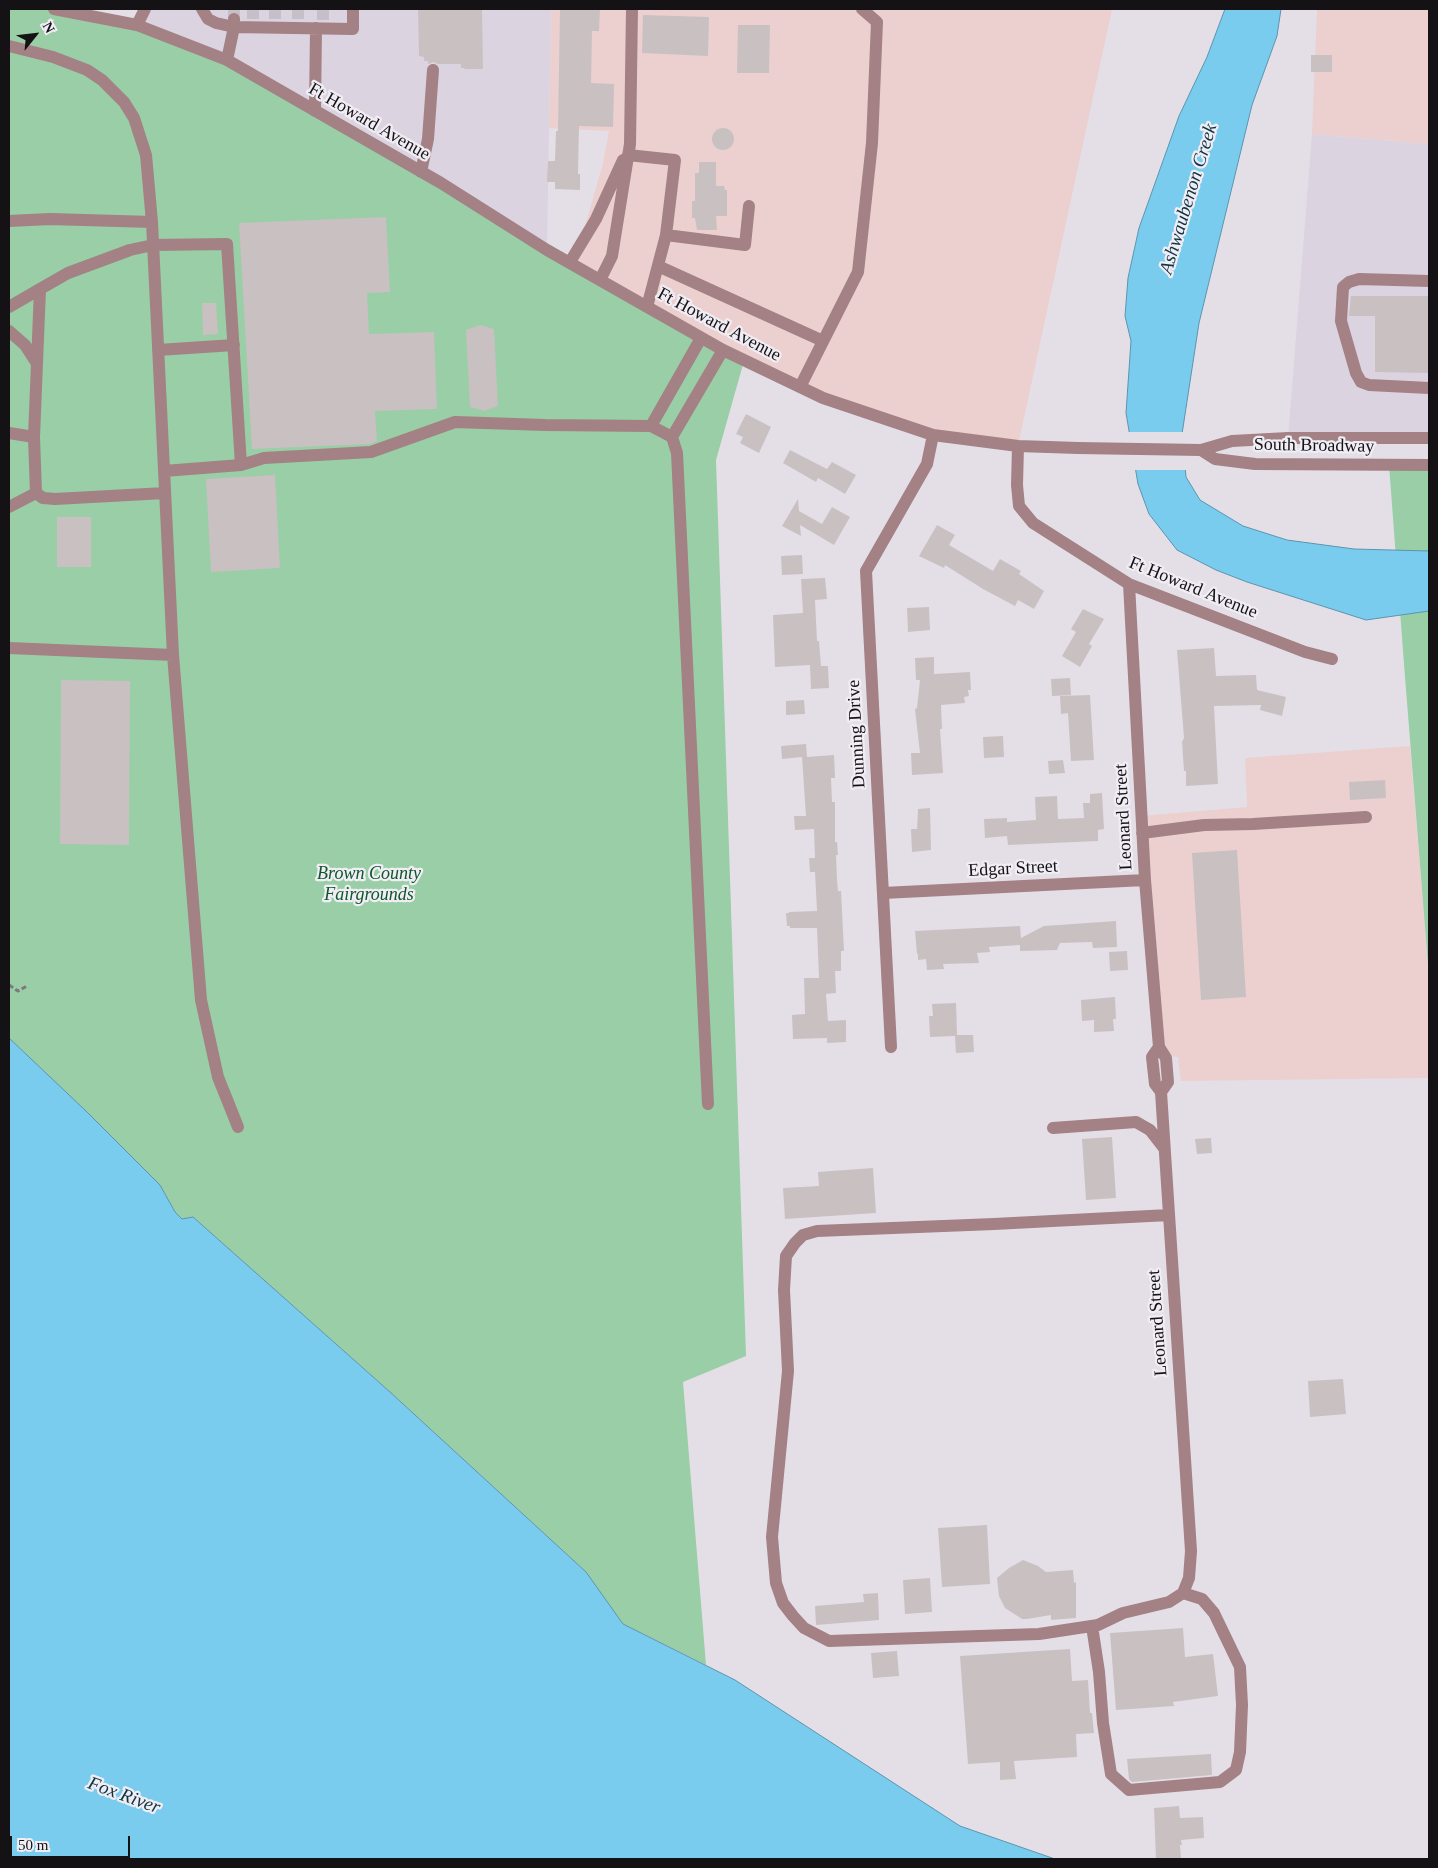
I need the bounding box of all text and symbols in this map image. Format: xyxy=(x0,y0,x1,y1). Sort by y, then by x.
north arrow xyxy=(10,10,60,60)
text: N xyxy=(40,19,58,36)
street label: Ft Howard Avenue xyxy=(304,78,434,166)
water label: Ashwaubenon Creek xyxy=(1155,121,1223,277)
street label: Ft Howard Avenue xyxy=(654,283,784,367)
street label: South Broadway xyxy=(1254,434,1374,458)
street label: Ft Howard Avenue xyxy=(1126,552,1260,624)
street label: Dunning Drive xyxy=(843,679,871,789)
street label: Leonard Street xyxy=(1110,763,1138,871)
street label: Edgar Street xyxy=(968,856,1058,882)
park label: Brown County Fairgrounds xyxy=(317,863,421,906)
street label: Leonard Street xyxy=(1144,1269,1172,1377)
water label: Fox River xyxy=(85,1772,163,1820)
scale bar xyxy=(12,1826,132,1858)
text: 50 m xyxy=(18,1837,48,1853)

